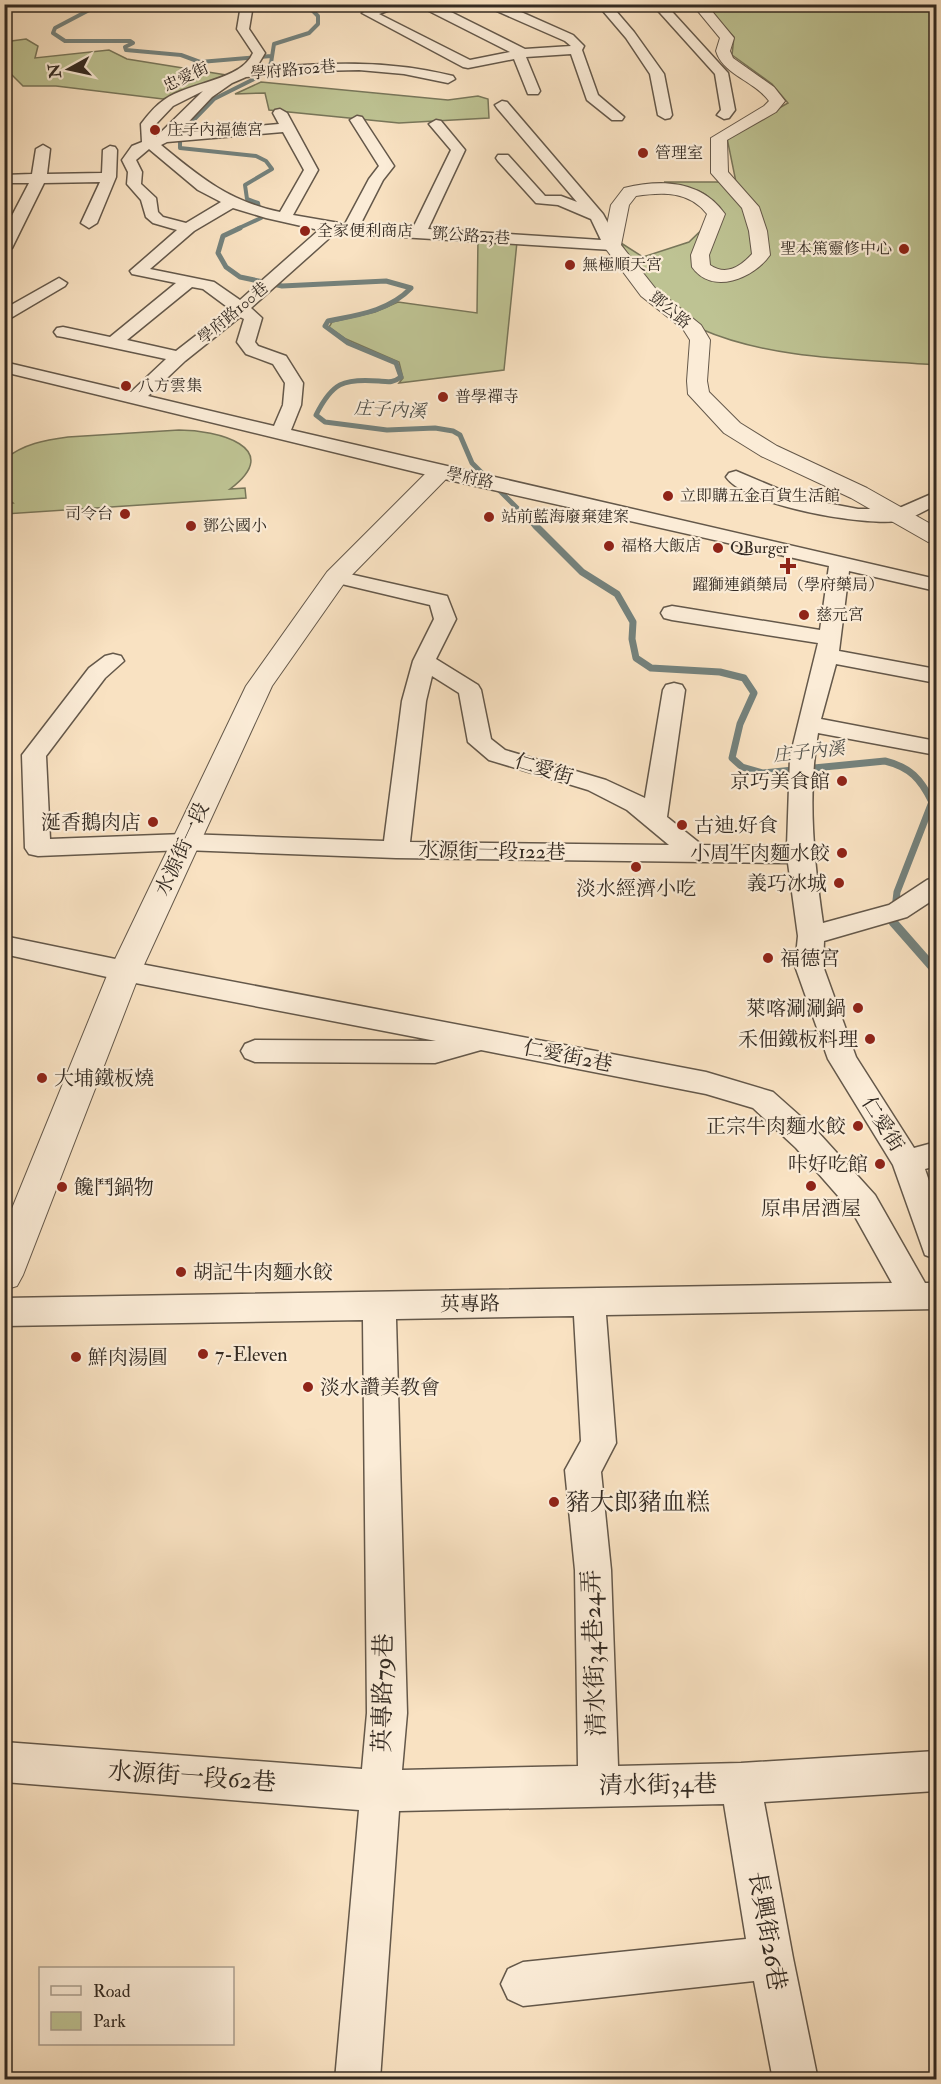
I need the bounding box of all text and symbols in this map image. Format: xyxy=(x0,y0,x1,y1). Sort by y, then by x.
north arrow xyxy=(39,39,99,99)
street label: 學府路102巷 xyxy=(249,56,337,84)
street label: 忠愛街 xyxy=(160,58,212,96)
text: N xyxy=(44,62,66,80)
place label: 庄子內福德宮 xyxy=(167,120,263,140)
marker: 庄子內福德宮 xyxy=(148,123,162,137)
place label: 管理室 xyxy=(655,143,703,163)
marker: 管理室 xyxy=(636,146,650,160)
place label: 全家便利商店 xyxy=(317,221,413,241)
street label: 鄧公路23巷 xyxy=(431,223,511,249)
marker: 全家便利商店 xyxy=(298,224,312,238)
place label: 聖本篤靈修中心 xyxy=(780,239,892,259)
marker: 聖本篤靈修中心 xyxy=(897,242,911,256)
place label: 無極順天宮 xyxy=(582,255,662,275)
marker: 無極順天宮 xyxy=(563,258,577,272)
street label: 學府路100巷 xyxy=(194,278,272,348)
street label: 鄧公路 xyxy=(645,287,695,333)
place label: 八方雲集 xyxy=(138,376,202,396)
marker: 八方雲集 xyxy=(119,379,133,393)
place label: 普學禪寺 xyxy=(455,387,519,407)
marker: 普學禪寺 xyxy=(436,390,450,404)
water label: 庄子內溪 xyxy=(353,397,429,423)
street label: 學府路 xyxy=(444,463,496,493)
place label: 立即購五金百貨生活館 xyxy=(680,486,840,506)
marker: 立即購五金百貨生活館 xyxy=(661,489,675,503)
place label: 司令台 xyxy=(65,504,113,524)
marker: 司令台 xyxy=(118,507,132,521)
place label: 站前藍海廢棄建案 xyxy=(501,507,629,527)
marker: 站前藍海廢棄建案 xyxy=(482,510,496,524)
place label: 鄧公國小 xyxy=(203,516,267,536)
marker: 鄧公國小 xyxy=(184,519,198,533)
place label: 福格大飯店 xyxy=(621,536,701,556)
place label: QBurger xyxy=(730,538,789,558)
marker: 福格大飯店 xyxy=(602,539,616,553)
marker: QBurger xyxy=(711,541,725,555)
marker: 躍獅連鎖藥局（學府藥局） xyxy=(781,559,795,573)
place label: 躍獅連鎖藥局（學府藥局） xyxy=(692,575,884,595)
place label: 慈元宮 xyxy=(816,605,864,625)
marker: 慈元宮 xyxy=(797,608,811,622)
water label: 庄子內溪 xyxy=(772,737,848,767)
street label: 仁愛街 xyxy=(512,748,576,790)
place label: 京巧美食館 xyxy=(730,769,830,794)
marker: 京巧美食館 xyxy=(835,774,849,788)
street label: 水源街一段 xyxy=(150,798,214,900)
place label: 涎香鵝肉店 xyxy=(41,810,141,835)
place label: 古迪.好食 xyxy=(694,813,778,838)
marker: 涎香鵝肉店 xyxy=(146,815,160,829)
marker: 古迪.好食 xyxy=(675,818,689,832)
street label: 水源街一段122巷 xyxy=(418,837,566,865)
place label: 小周牛肉麵水餃 xyxy=(690,841,830,866)
marker: 小周牛肉麵水餃 xyxy=(835,846,849,860)
marker: 淡水經濟小吃 xyxy=(629,860,643,874)
place label: 義巧冰城 xyxy=(747,871,827,896)
place label: 淡水經濟小吃 xyxy=(576,876,696,901)
marker: 義巧冰城 xyxy=(832,876,846,890)
place label: 福德宮 xyxy=(780,946,840,971)
marker: 福德宮 xyxy=(761,951,775,965)
place label: 萊喀涮涮鍋 xyxy=(746,996,846,1021)
marker: 萊喀涮涮鍋 xyxy=(851,1001,865,1015)
place label: 禾佃鐵板料理 xyxy=(738,1027,858,1052)
marker: 禾佃鐵板料理 xyxy=(863,1032,877,1046)
street label: 仁愛街2巷 xyxy=(521,1035,615,1077)
place label: 大埔鐵板燒 xyxy=(54,1066,154,1091)
marker: 大埔鐵板燒 xyxy=(35,1071,49,1085)
street label: 仁愛街 xyxy=(857,1092,909,1156)
place label: 正宗牛肉麵水餃 xyxy=(706,1114,846,1139)
marker: 正宗牛肉麵水餃 xyxy=(851,1119,865,1133)
place label: 咔好吃館 xyxy=(788,1152,868,1177)
marker: 咔好吃館 xyxy=(873,1157,887,1171)
place label: 饞鬥鍋物 xyxy=(74,1175,154,1200)
marker: 原串居酒屋 xyxy=(804,1179,818,1193)
marker: 饞鬥鍋物 xyxy=(55,1180,69,1194)
place label: 原串居酒屋 xyxy=(761,1196,861,1221)
place label: 胡記牛肉麵水餃 xyxy=(193,1260,333,1285)
marker: 胡記牛肉麵水餃 xyxy=(174,1265,188,1279)
street label: 英專路 xyxy=(440,1291,500,1317)
place label: 7-Eleven xyxy=(215,1342,288,1367)
place label: 鮮肉湯圓 xyxy=(88,1345,168,1370)
marker: 7-Eleven xyxy=(196,1347,210,1361)
marker: 鮮肉湯圓 xyxy=(69,1350,83,1364)
place label: 淡水讚美教會 xyxy=(320,1375,440,1400)
marker: 淡水讚美教會 xyxy=(301,1380,315,1394)
place label: 豬大郎豬血糕 xyxy=(566,1487,710,1518)
marker: 豬大郎豬血糕 xyxy=(547,1495,561,1509)
street label: 清水街34巷24弄 xyxy=(576,1569,612,1737)
street label: 英專路79巷 xyxy=(366,1633,400,1753)
street label: 水源街一段62巷 xyxy=(107,1756,277,1798)
street label: 清水街34巷 xyxy=(599,1768,717,1802)
street label: 長興街26巷 xyxy=(741,1869,793,1993)
legend xyxy=(39,1967,234,2045)
text: Road xyxy=(93,1980,131,2003)
text: Park xyxy=(93,2010,126,2033)

